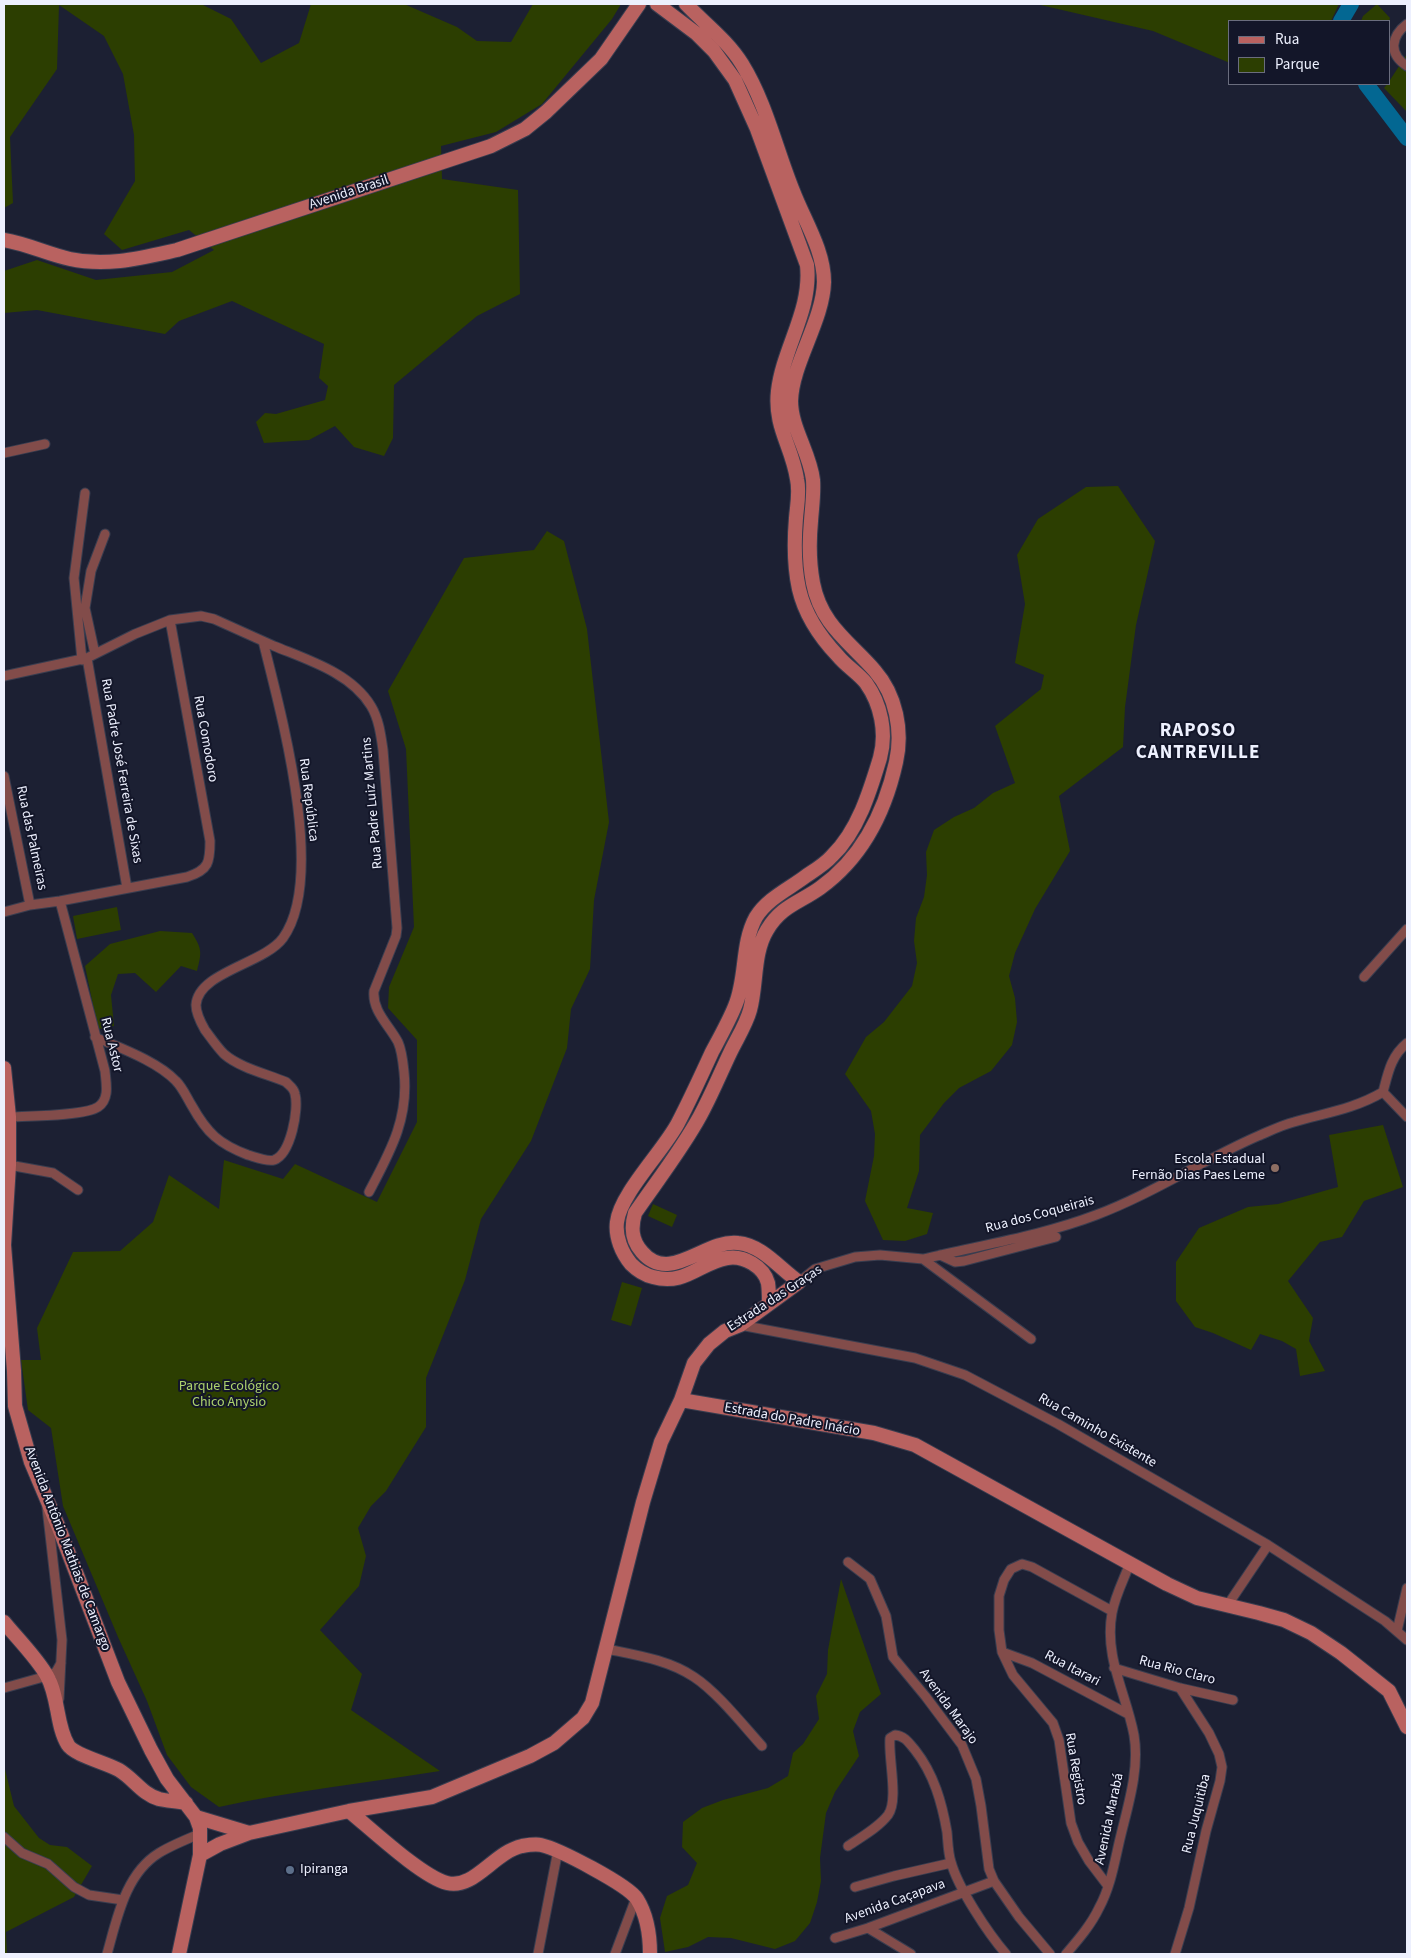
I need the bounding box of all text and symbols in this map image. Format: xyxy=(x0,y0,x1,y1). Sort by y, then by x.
legend xyxy=(1228,20,1391,85)
text: Rua xyxy=(1275,29,1299,50)
text: Parque xyxy=(1275,54,1319,75)
street label: Avenida Brasil xyxy=(307,172,391,214)
street label: Rua Padre José Ferreira de Sixas xyxy=(96,677,146,865)
street label: Rua Comodoro xyxy=(189,694,221,784)
district label: RAPOSO CANTREVILLE xyxy=(1134,721,1262,765)
street label: Rua Padre Luiz Martins xyxy=(359,736,387,870)
street label: Rua República xyxy=(295,757,321,843)
street label: Rua das Palmeiras xyxy=(12,784,50,892)
street label: Rua Astor xyxy=(96,1016,126,1074)
place label: Escola Estadual Fernão Dias Paes Leme xyxy=(1131,1152,1265,1184)
marker: Escola Estadual Fernão Dias Paes Leme xyxy=(1269,1162,1281,1174)
street label: Rua dos Coqueirais xyxy=(984,1192,1096,1238)
street label: Estrada das Graças xyxy=(724,1262,826,1336)
park label: Parque Ecológico Chico Anysio xyxy=(179,1379,279,1411)
street label: Rua Caminho Existente xyxy=(1035,1390,1159,1472)
street label: Estrada do Padre Inácio xyxy=(723,1400,861,1440)
street label: Avenida Antônio Mathias de Camargo xyxy=(20,1444,114,1654)
street label: Rua Itarari xyxy=(1041,1647,1103,1691)
street label: Rua Rio Claro xyxy=(1137,1653,1217,1689)
street label: Avenida Marajo xyxy=(915,1666,981,1748)
street label: Rua Registro xyxy=(1060,1732,1090,1806)
street label: Avenida Marabá xyxy=(1092,1772,1128,1866)
street label: Rua Juquitiba xyxy=(1179,1772,1215,1856)
place label: Ipiranga xyxy=(300,1862,348,1878)
marker: Ipiranga xyxy=(284,1864,296,1876)
street label: Avenida Caçapava xyxy=(842,1876,948,1928)

